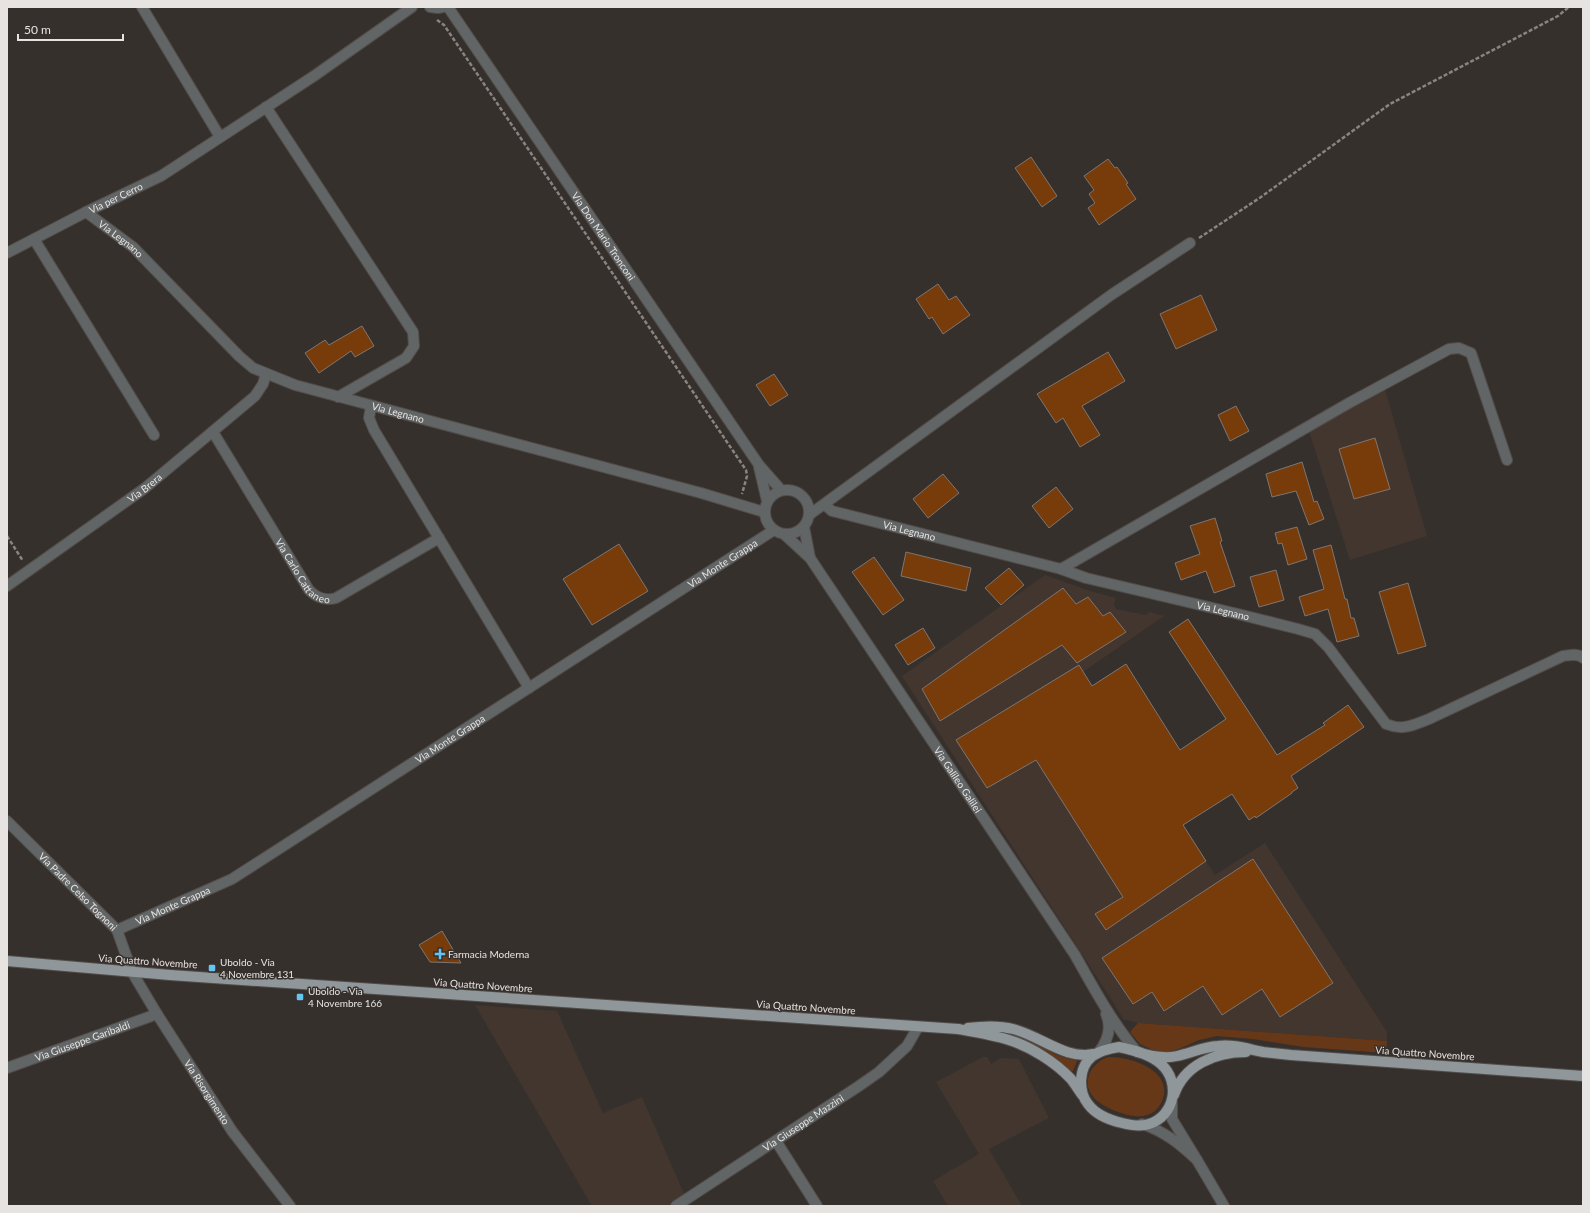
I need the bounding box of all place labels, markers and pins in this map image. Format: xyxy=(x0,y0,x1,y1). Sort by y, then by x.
place label: Farmacia Moderna xyxy=(448,948,529,960)
marker: Farmacia Moderna xyxy=(435,949,445,959)
place label: Uboldo - Via 4 Novembre 131 xyxy=(220,956,294,980)
marker: Uboldo - Via 4 Novembre 131 xyxy=(207,963,217,973)
place label: Uboldo - Via 4 Novembre 166 xyxy=(308,985,382,1009)
marker: Uboldo - Via 4 Novembre 166 xyxy=(295,992,305,1002)

